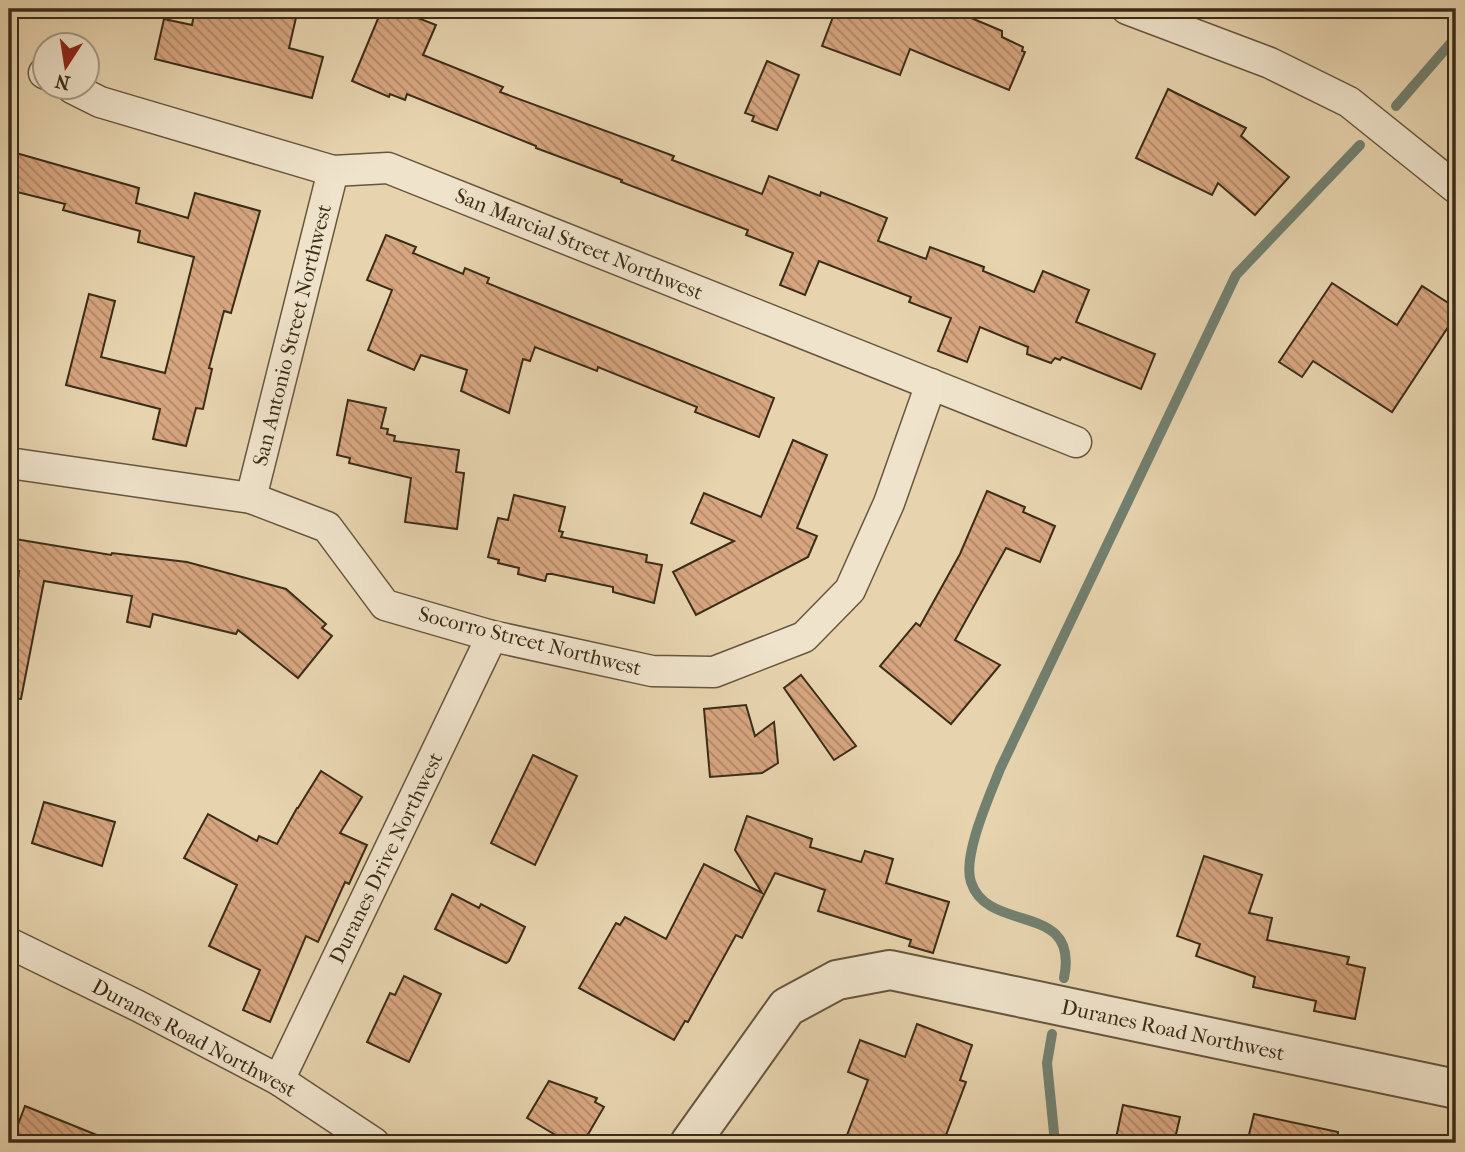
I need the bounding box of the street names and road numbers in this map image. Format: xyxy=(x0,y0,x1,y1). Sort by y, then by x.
street label: San Marcial Street Northwest xyxy=(452,183,707,305)
street label: San Antonio Street Northwest xyxy=(248,201,336,468)
street label: Socorro Street Northwest xyxy=(416,602,644,680)
street label: Duranes Drive Northwest xyxy=(324,748,448,967)
street label: Duranes Road Northwest xyxy=(88,974,300,1102)
street label: Duranes Road Northwest xyxy=(1059,995,1287,1065)

